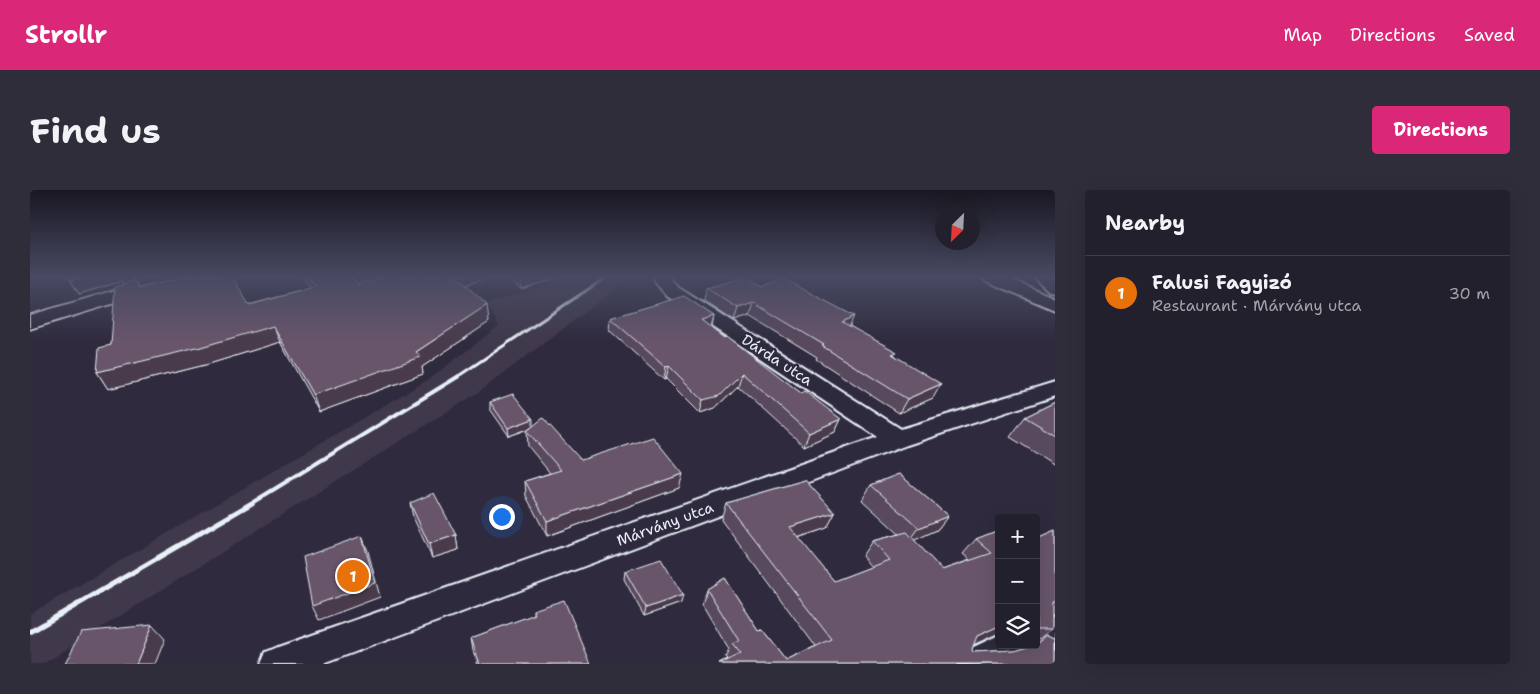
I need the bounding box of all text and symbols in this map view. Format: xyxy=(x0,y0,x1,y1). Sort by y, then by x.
text: Strollr xyxy=(25,19,107,51)
text: Map xyxy=(1284,23,1322,47)
text: Directions xyxy=(1350,23,1436,47)
text: Saved xyxy=(1464,23,1515,47)
button: Directions xyxy=(1372,106,1510,154)
text: Find us xyxy=(30,107,161,154)
north arrow xyxy=(935,205,980,250)
text: Nearby xyxy=(1105,209,1185,237)
text: Falusi Fagyizó xyxy=(1152,270,1292,295)
text: 1 xyxy=(1117,283,1125,304)
text: 30 m xyxy=(1449,283,1490,304)
text: Restaurant · Márvány utca xyxy=(1152,295,1362,316)
street label: Dárda utca xyxy=(738,330,817,391)
street label: Márvány utca xyxy=(614,497,717,551)
your location xyxy=(489,504,515,530)
map controls xyxy=(995,514,1040,649)
button: + xyxy=(995,514,1040,559)
pin: 1 xyxy=(337,557,369,595)
button: − xyxy=(995,559,1040,604)
button: layers xyxy=(995,604,1040,649)

